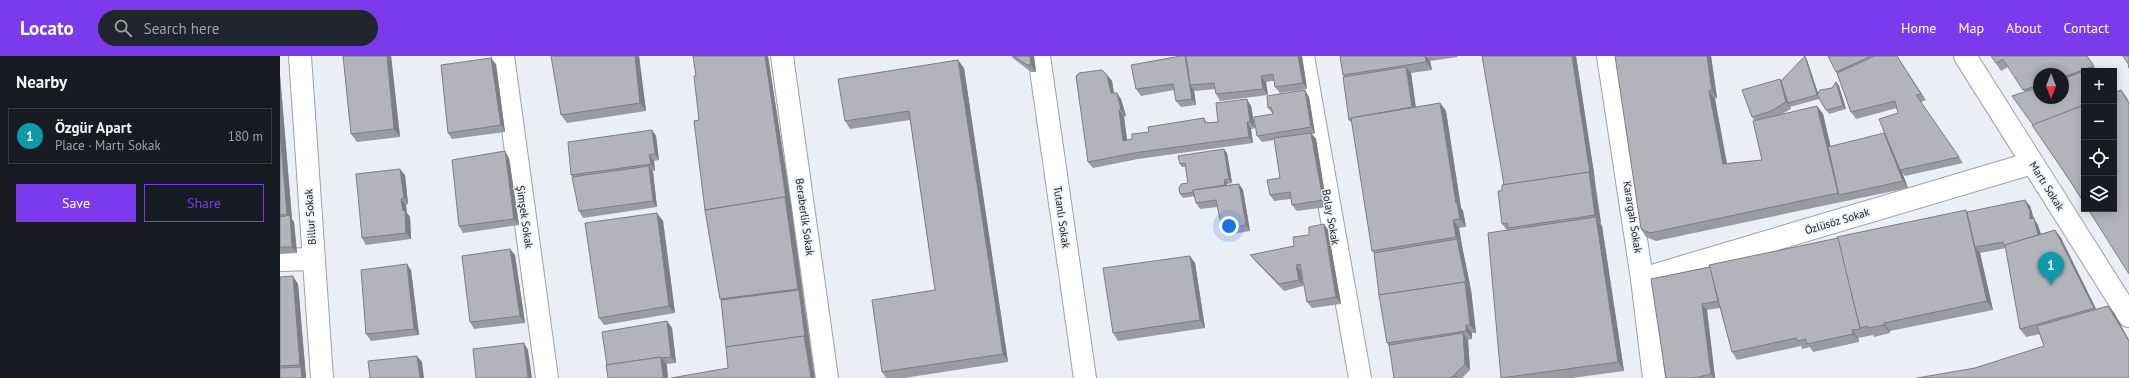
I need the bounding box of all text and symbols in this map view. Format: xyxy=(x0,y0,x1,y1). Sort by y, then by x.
search box xyxy=(98,10,378,46)
text: Locato xyxy=(20,16,74,40)
icon: search xyxy=(112,17,134,39)
text: Search here xyxy=(144,19,219,38)
text: Home xyxy=(1901,19,1936,37)
text: Map xyxy=(1958,19,1984,37)
text: About xyxy=(2006,19,2042,37)
text: Contact xyxy=(2064,19,2109,37)
north arrow xyxy=(2033,68,2069,104)
map controls xyxy=(2081,68,2117,212)
button: + xyxy=(2081,68,2117,104)
text: Nearby xyxy=(16,71,67,93)
button: − xyxy=(2081,104,2117,140)
text: Özgür Apart xyxy=(55,118,132,137)
text: 1 xyxy=(26,128,34,145)
text: 180 m xyxy=(228,128,263,145)
text: Place · Martı Sokak xyxy=(55,137,161,154)
button: locate xyxy=(2081,140,2117,176)
street label: Martı Sokak xyxy=(2026,159,2068,214)
button: layers xyxy=(2081,176,2117,212)
street label: Beraberlik Sokak xyxy=(793,177,817,257)
street label: Karargah Sokak xyxy=(1620,180,1646,255)
button: Save xyxy=(16,184,136,222)
button: Share xyxy=(144,184,264,222)
street label: Şimşek Sokak xyxy=(514,185,536,250)
street label: Tutanlı Sokak xyxy=(1051,185,1073,250)
street label: Billur Sokak xyxy=(301,188,319,245)
street label: Bolay Sokak xyxy=(1319,188,1343,247)
street label: Özlüsöz Sokak xyxy=(1803,204,1872,237)
your location xyxy=(1219,216,1239,236)
pin: 1 xyxy=(2038,252,2064,285)

